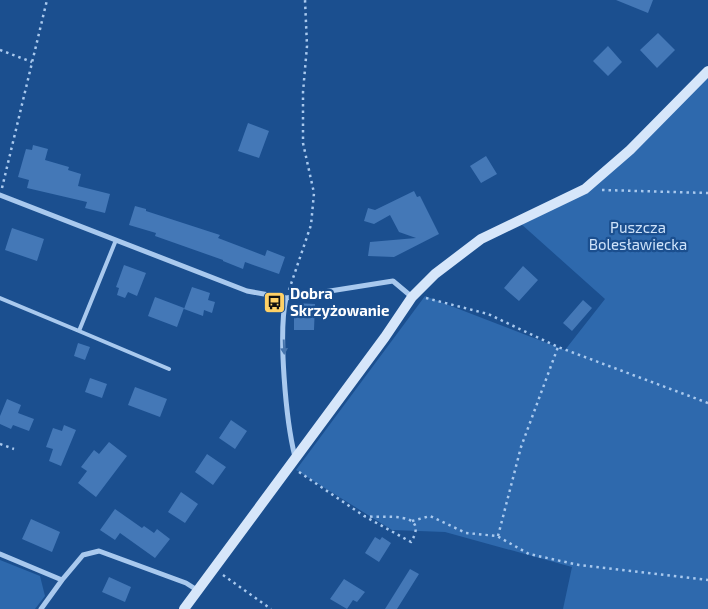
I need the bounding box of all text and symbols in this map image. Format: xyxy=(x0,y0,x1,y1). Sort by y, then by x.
park label: Puszcza Bolesławiecka xyxy=(589,218,687,253)
place label: Dobra Skrzyżowanie xyxy=(290,284,389,320)
bus stop icon: Dobra Skrzyżowanie xyxy=(262,290,286,314)
one-way arrow xyxy=(280,339,288,355)

